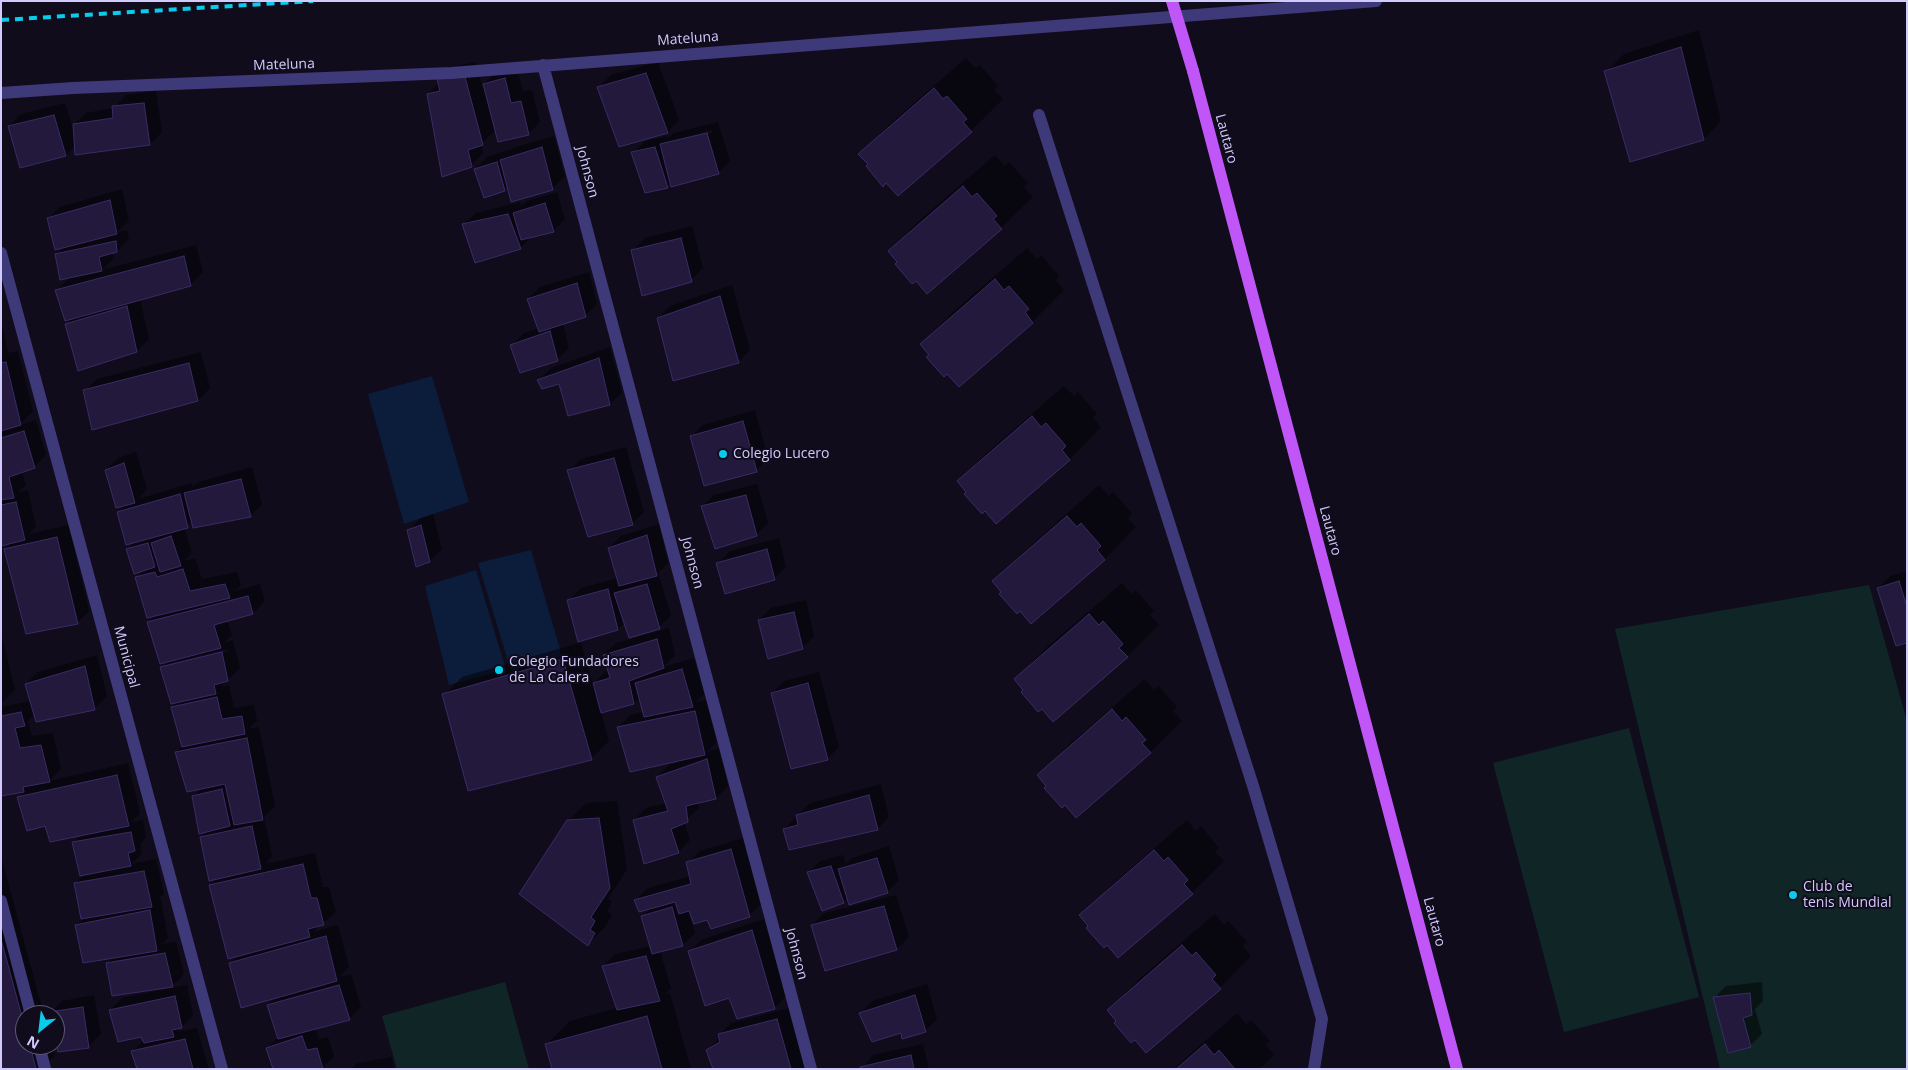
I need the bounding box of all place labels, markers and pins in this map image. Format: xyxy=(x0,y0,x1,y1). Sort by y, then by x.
place label: Colegio Lucero xyxy=(733,446,829,462)
marker: Colegio Lucero xyxy=(717,448,729,460)
place label: Colegio Fundadores de La Calera xyxy=(509,654,639,686)
marker: Colegio Fundadores de La Calera xyxy=(493,664,505,676)
place label: Club de tenis Mundial xyxy=(1803,879,1891,912)
marker: Club de tenis Mundial xyxy=(1787,889,1799,901)

